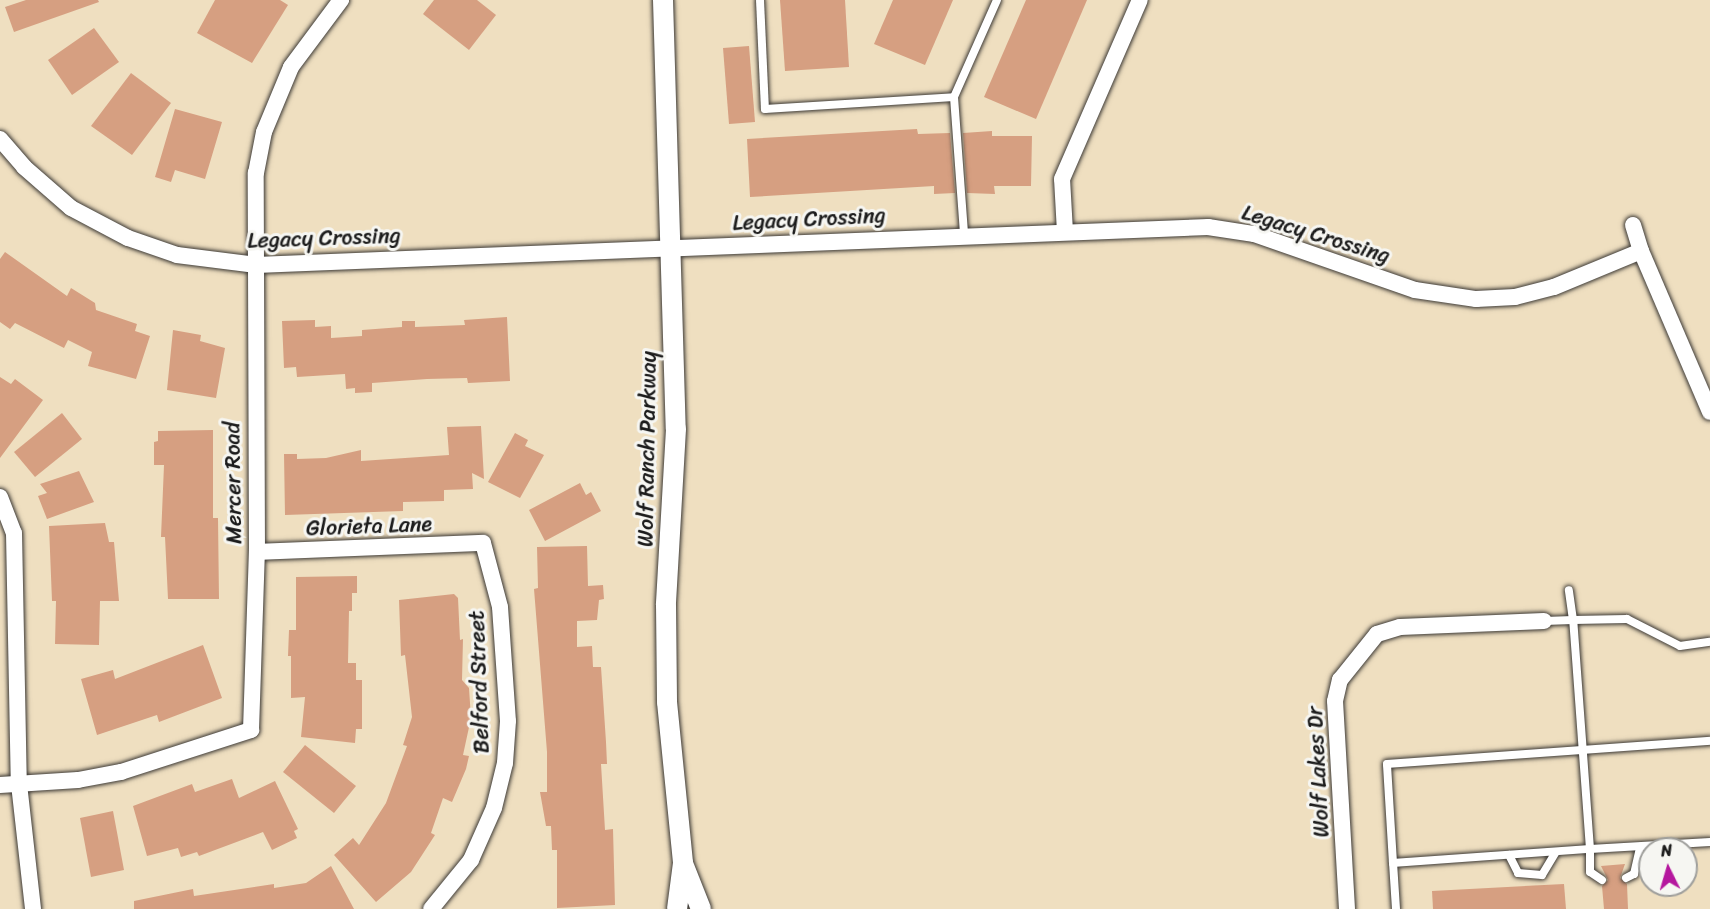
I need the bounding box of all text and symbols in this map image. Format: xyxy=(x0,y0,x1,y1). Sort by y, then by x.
street label: Legacy Crossing xyxy=(1239,199,1393,269)
street label: Legacy Crossing xyxy=(732,202,886,236)
street label: Legacy Crossing xyxy=(247,222,401,254)
street label: Wolf Ranch Parkway xyxy=(632,350,662,548)
street label: Mercer Road xyxy=(219,422,247,544)
street label: Glorieta Lane xyxy=(305,511,433,541)
street label: Belford Street xyxy=(463,610,495,754)
street label: Wolf Lakes Dr xyxy=(1301,705,1335,839)
text: N xyxy=(1660,836,1673,865)
north arrow xyxy=(1638,837,1698,897)

